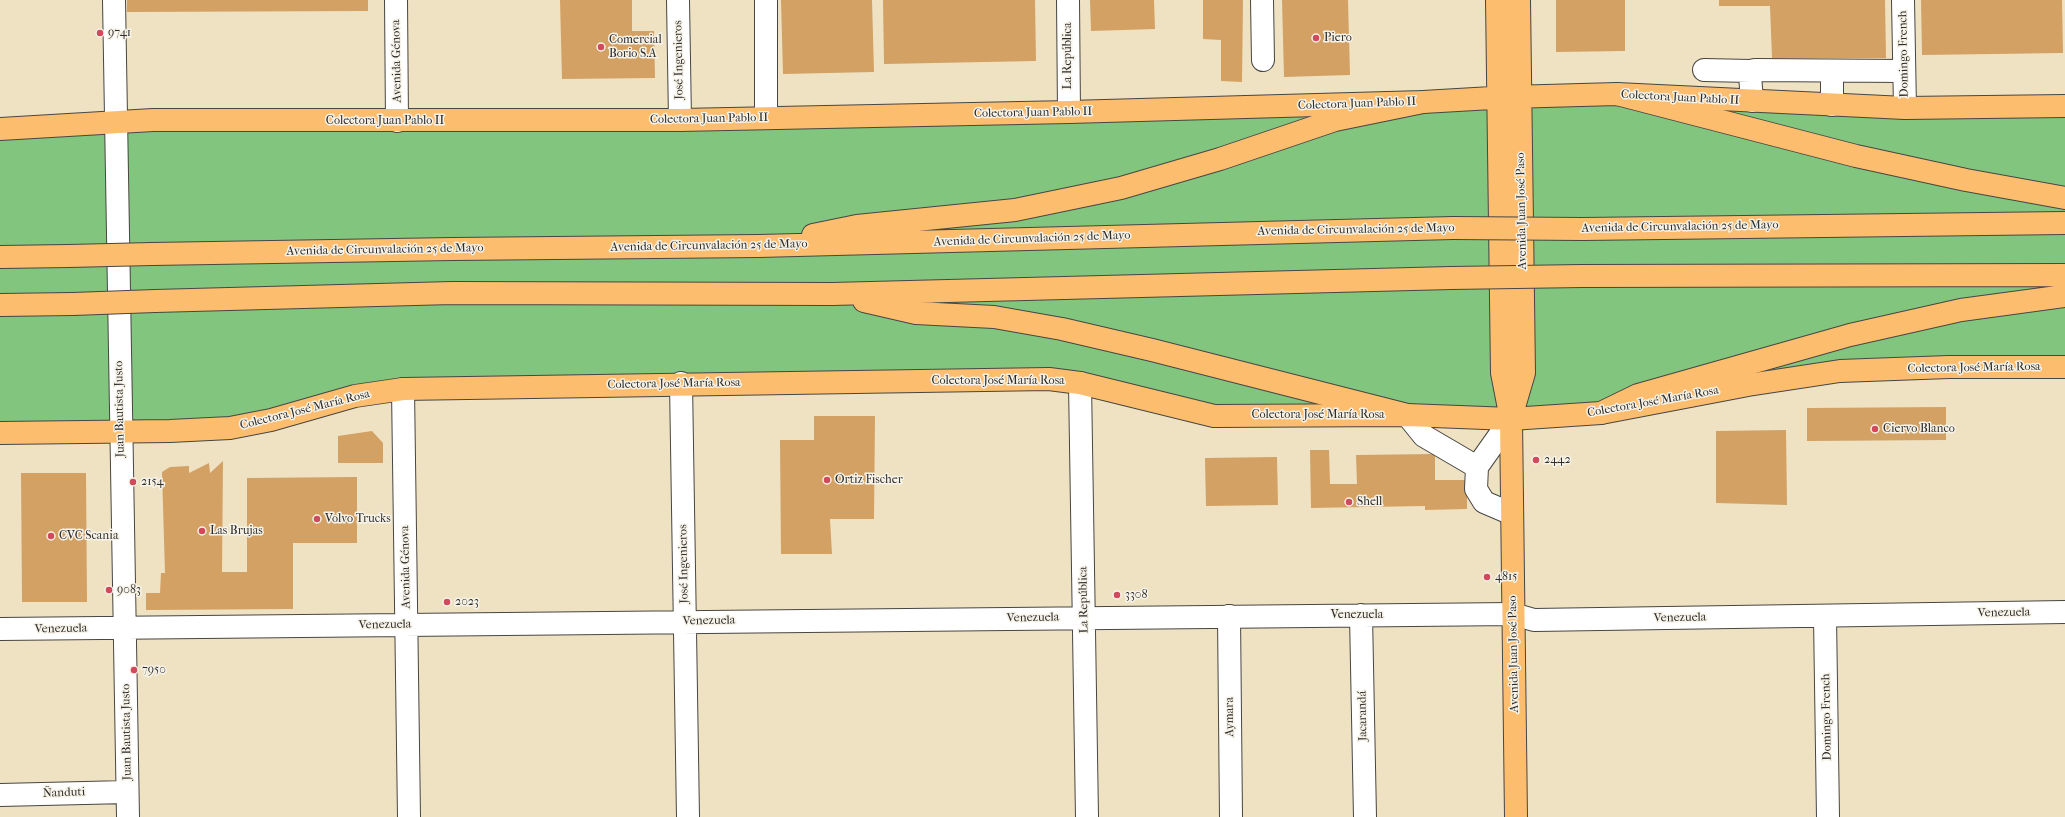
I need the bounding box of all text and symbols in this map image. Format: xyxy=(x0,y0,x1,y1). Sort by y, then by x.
street label: Domingo French xyxy=(1896,10,1912,98)
street label: Avenida Génova xyxy=(389,19,405,103)
street label: José Ingenieros xyxy=(671,20,687,100)
street label: La República xyxy=(1061,23,1075,89)
place label: 9741 xyxy=(108,26,131,40)
marker: 9741 xyxy=(95,28,105,38)
place label: Piero xyxy=(1324,31,1352,45)
place label: Comercial Borio S.A xyxy=(609,33,662,61)
marker: Piero xyxy=(1311,33,1321,43)
marker: Comercial Borio S.A xyxy=(596,42,606,52)
street label: Colectora Juan Pablo II xyxy=(1621,88,1739,108)
street label: Colectora Juan Pablo II xyxy=(1298,95,1416,113)
street label: Colectora Juan Pablo II xyxy=(974,105,1092,121)
street label: Colectora Juan Pablo II xyxy=(650,111,768,127)
street label: Colectora Juan Pablo II xyxy=(326,114,444,128)
street label: Avenida Juan José Paso xyxy=(1514,152,1530,270)
street label: Avenida de Circunvalación 25 de Mayo xyxy=(1581,218,1779,236)
street label: Avenida de Circunvalación 25 de Mayo xyxy=(1257,221,1455,239)
street label: Avenida de Circunvalación 25 de Mayo xyxy=(933,228,1131,250)
street label: Avenida de Circunvalación 25 de Mayo xyxy=(610,237,808,255)
street label: Avenida de Circunvalación 25 de Mayo xyxy=(286,241,484,259)
street label: Juan Bautista Justo xyxy=(112,360,128,458)
street label: Colectora José María Rosa xyxy=(1907,360,2041,376)
street label: Colectora José María Rosa xyxy=(931,374,1065,388)
street label: Colectora José María Rosa xyxy=(607,376,741,392)
street label: Colectora José María Rosa xyxy=(1586,383,1720,421)
street label: Colectora José María Rosa xyxy=(239,387,371,433)
street label: Colectora José María Rosa xyxy=(1251,408,1385,422)
place label: Ciervo Blanco xyxy=(1883,422,1955,436)
marker: Ciervo Blanco xyxy=(1870,424,1880,434)
place label: 2442 xyxy=(1544,453,1571,467)
marker: 2442 xyxy=(1531,455,1541,465)
place label: Ortiz Fischer xyxy=(835,473,903,487)
place label: 2154 xyxy=(141,475,164,489)
marker: Ortiz Fischer xyxy=(822,475,832,485)
marker: 2154 xyxy=(128,477,138,487)
place label: Shell xyxy=(1357,495,1382,509)
marker: Shell xyxy=(1344,497,1354,507)
place label: Volvo Trucks xyxy=(325,512,391,526)
marker: Volvo Trucks xyxy=(312,514,322,524)
place label: Las Brujas xyxy=(210,524,263,538)
street label: José Ingenieros xyxy=(676,524,692,604)
street label: Avenida Génova xyxy=(398,525,414,609)
marker: Las Brujas xyxy=(197,526,207,536)
place label: CVC Scania xyxy=(59,529,118,543)
marker: CVC Scania xyxy=(46,531,56,541)
street label: La República xyxy=(1076,566,1092,634)
place label: 4815 xyxy=(1495,570,1518,584)
marker: 4815 xyxy=(1482,572,1492,582)
place label: 9083 xyxy=(117,583,141,597)
marker: 9083 xyxy=(104,585,114,595)
place label: 3308 xyxy=(1125,588,1147,602)
marker: 3308 xyxy=(1112,590,1122,600)
place label: 2023 xyxy=(455,595,479,609)
street label: Avenida Juan José Paso xyxy=(1506,595,1522,713)
marker: 2023 xyxy=(442,597,452,607)
street label: Venezuela xyxy=(1978,605,2030,621)
street label: Venezuela xyxy=(1331,608,1383,622)
street label: Venezuela xyxy=(1007,610,1059,626)
street label: Venezuela xyxy=(1654,610,1706,626)
street label: Venezuela xyxy=(683,613,735,629)
street label: Venezuela xyxy=(359,617,411,633)
street label: Venezuela xyxy=(35,621,87,637)
place label: 7950 xyxy=(142,663,166,677)
marker: 7950 xyxy=(129,665,139,675)
street label: Domingo French xyxy=(1819,673,1835,761)
street label: Juan Bautista Justo xyxy=(119,683,135,781)
street label: Jacarandá xyxy=(1355,691,1371,741)
street label: Aymara xyxy=(1222,697,1238,737)
street label: Ñanduti xyxy=(43,785,85,801)

